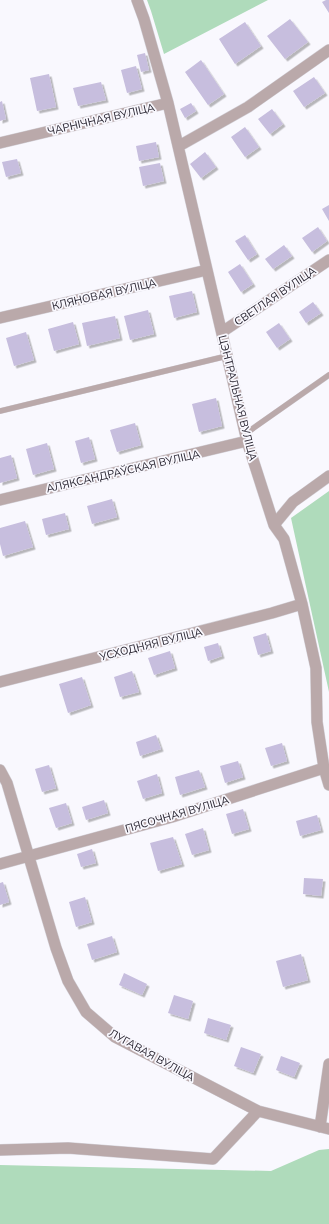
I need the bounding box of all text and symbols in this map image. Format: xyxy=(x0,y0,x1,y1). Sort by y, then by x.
street label: ЧАРНІЧНАЯ ВУЛІЦА xyxy=(46,100,156,139)
street label: СВЕТЛАЯ ВУЛІЦА xyxy=(231,263,319,329)
street label: КЛЯНОВАЯ ВУЛІЦА xyxy=(50,275,158,314)
street label: ЦЭНТРАЛЬНАЯ ВУЛІЦА xyxy=(215,334,260,463)
street label: АЛЯКСАНДРАЎСКАЯ ВУЛІЦА xyxy=(45,446,201,496)
street label: УСХОДНЯЯ ВУЛІЦА xyxy=(97,624,204,665)
street label: ПЯСОЧНАЯ ВУЛІЦА xyxy=(124,792,231,836)
street label: ЛУГАВАЯ ВУЛІЦА xyxy=(106,1026,197,1085)

